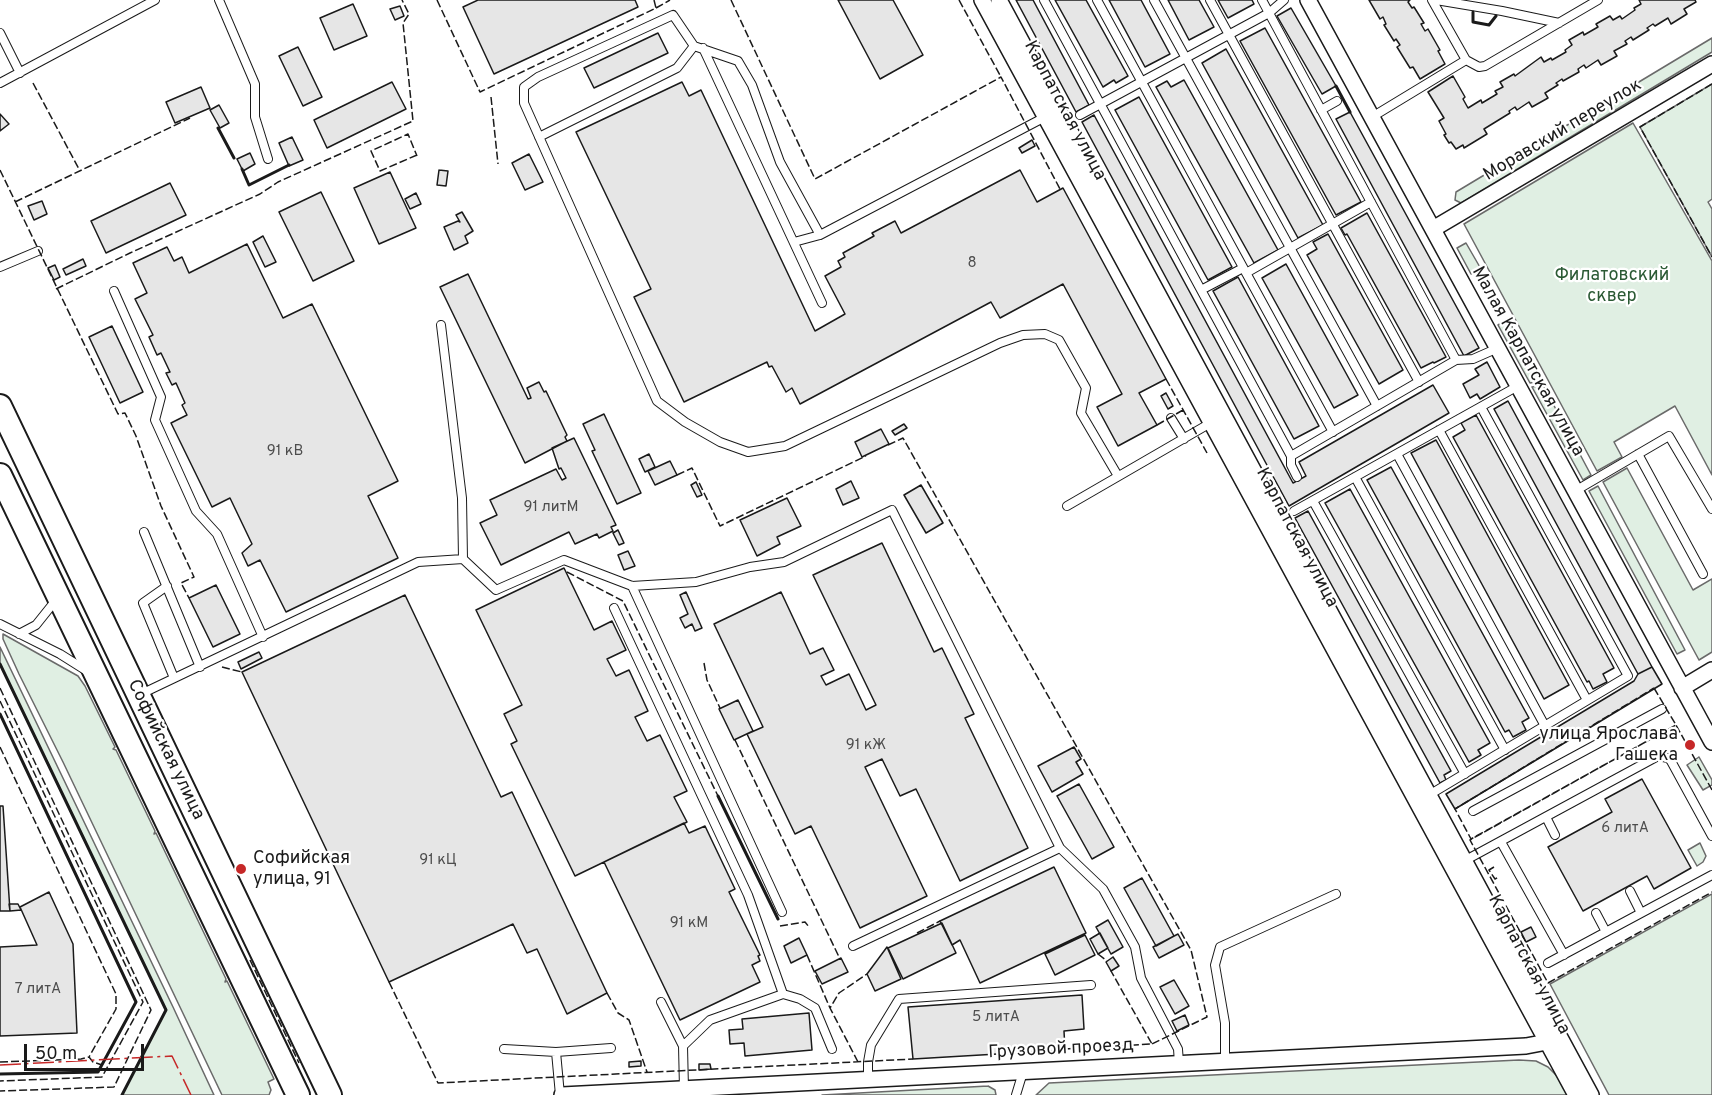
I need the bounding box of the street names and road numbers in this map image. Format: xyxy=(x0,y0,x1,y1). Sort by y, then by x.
street label: Карпатская улица xyxy=(1018,38,1110,184)
street label: Моравский переулок xyxy=(1480,75,1646,187)
street label: Малая Карпатская улица xyxy=(1466,263,1588,461)
street label: Карпатская улица xyxy=(1250,465,1342,611)
street label: Софийская улица xyxy=(122,676,208,824)
street label: Карпатская улица xyxy=(1482,892,1574,1038)
street label: Грузовой проезд xyxy=(988,1035,1134,1065)

